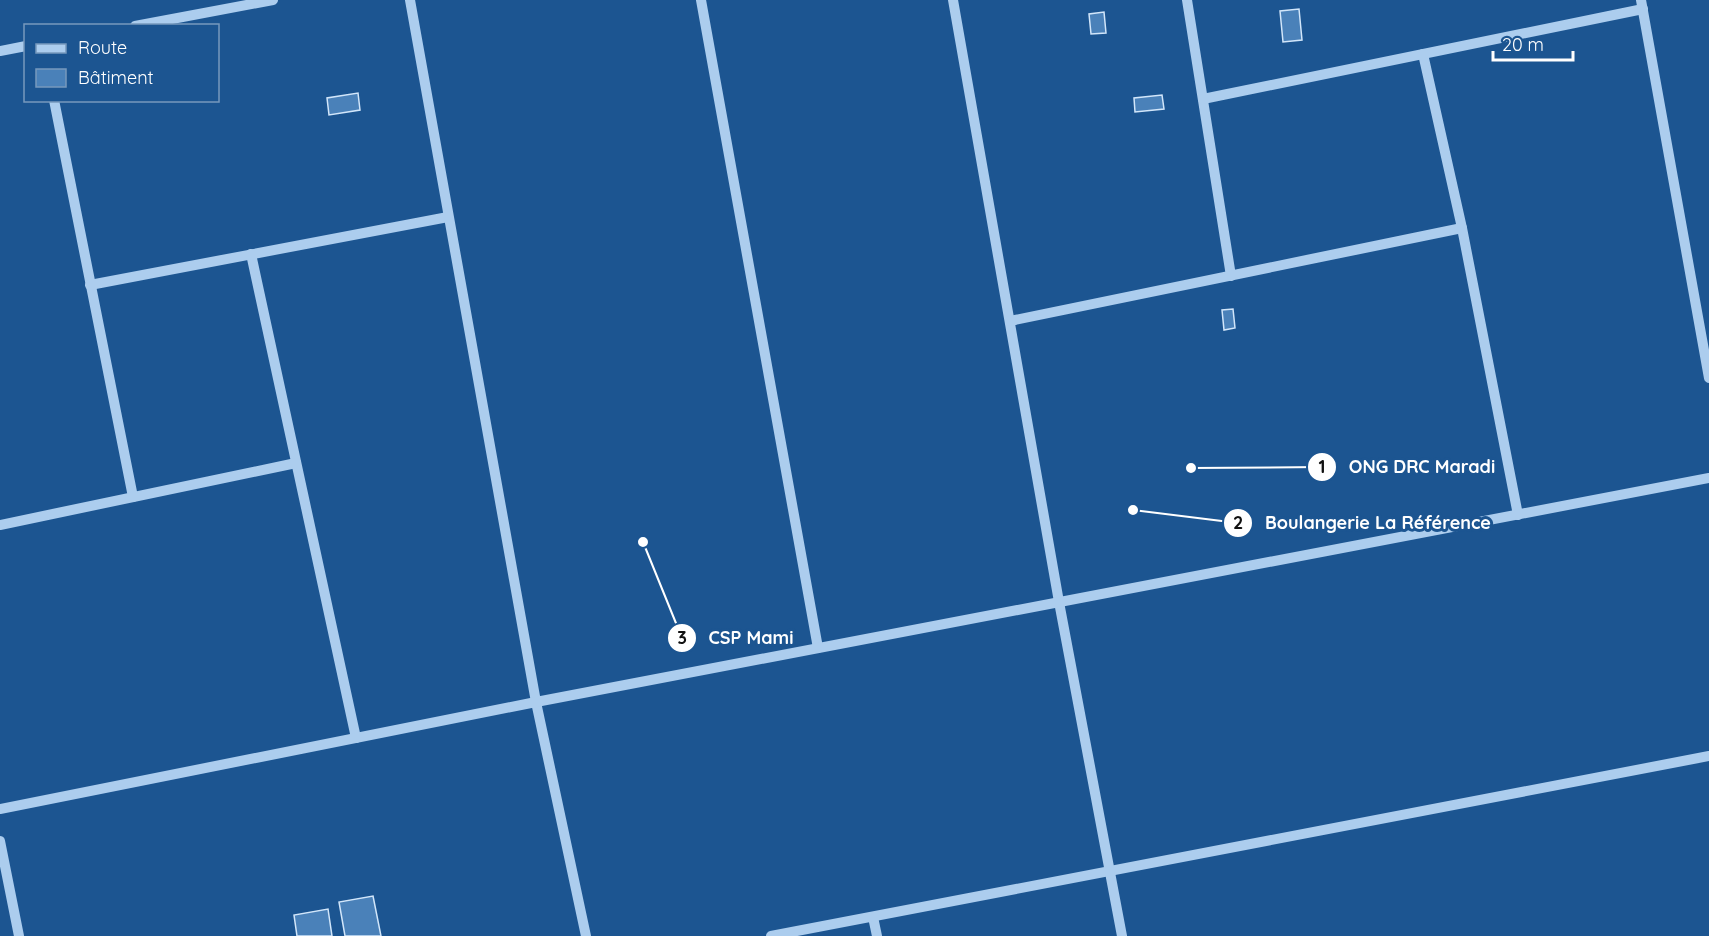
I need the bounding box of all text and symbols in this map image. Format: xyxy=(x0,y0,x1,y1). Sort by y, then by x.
legend xyxy=(24,24,219,102)
scale bar xyxy=(1493,24,1572,62)
text: 20 m xyxy=(1502,33,1544,56)
text: Route xyxy=(78,36,127,59)
text: Bâtiment xyxy=(78,66,154,89)
callout: ONG DRC Maradi xyxy=(1307,449,1508,485)
text: 1 xyxy=(1318,455,1326,478)
text: ONG DRC Maradi xyxy=(1349,455,1495,478)
callout: Boulangerie La Référence xyxy=(1223,505,1503,541)
text: 2 xyxy=(1233,511,1243,534)
text: Boulangerie La Référence xyxy=(1265,511,1491,534)
callout: CSP Mami xyxy=(667,620,805,656)
text: 3 xyxy=(677,626,687,649)
text: CSP Mami xyxy=(709,626,793,649)

